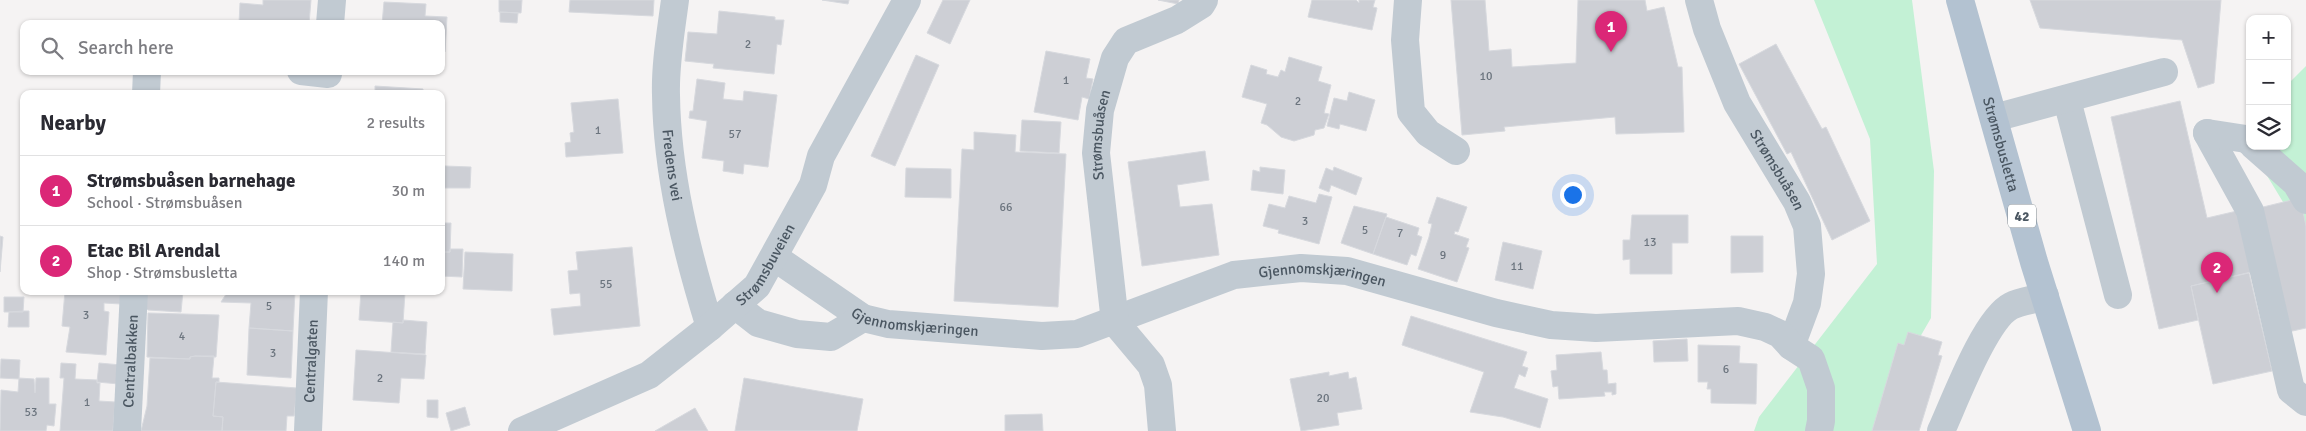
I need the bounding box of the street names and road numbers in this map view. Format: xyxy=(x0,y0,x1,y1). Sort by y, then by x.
street label: Strømsbuåsen xyxy=(1087,87,1114,181)
street label: Strømsbusletta xyxy=(1979,95,2023,194)
street label: Strømsbuåsen xyxy=(1746,126,1808,213)
street label: Fredens vei xyxy=(659,129,686,202)
road number: 42 xyxy=(2008,205,2036,228)
street label: Strømsbuveien xyxy=(732,221,799,309)
street label: Gjennomskjæringen xyxy=(1258,259,1388,291)
street label: Gjennomskjæringen xyxy=(848,304,979,340)
street label: Centralbakken xyxy=(119,314,142,408)
street label: Centralgaten xyxy=(300,319,322,403)

